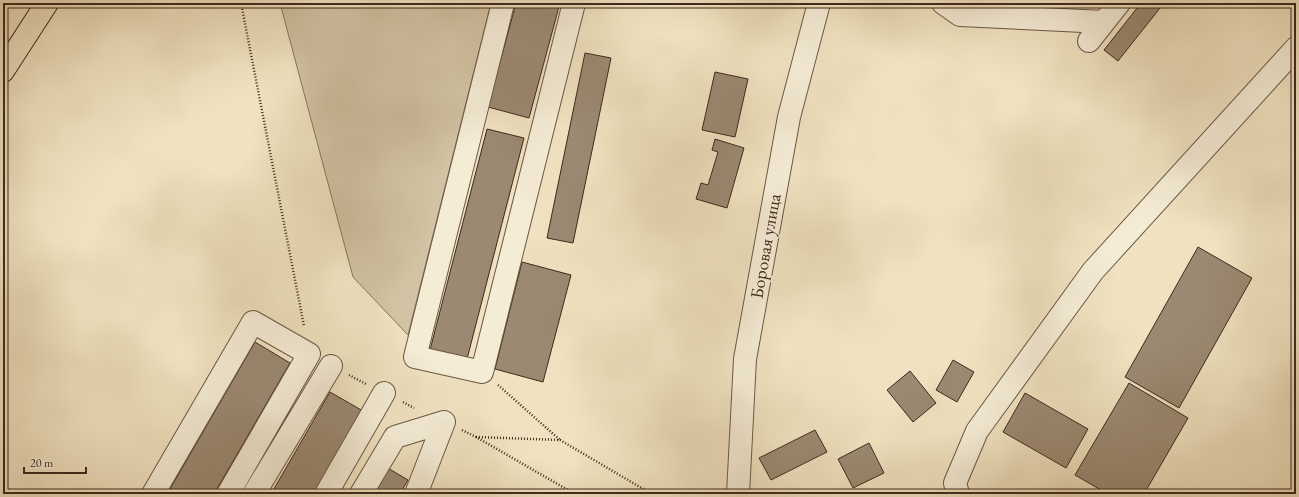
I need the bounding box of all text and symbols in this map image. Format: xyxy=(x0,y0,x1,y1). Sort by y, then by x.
street label: Боровая улица xyxy=(744,191,786,300)
scale bar xyxy=(24,449,86,475)
text: 20 m xyxy=(30,455,54,471)

